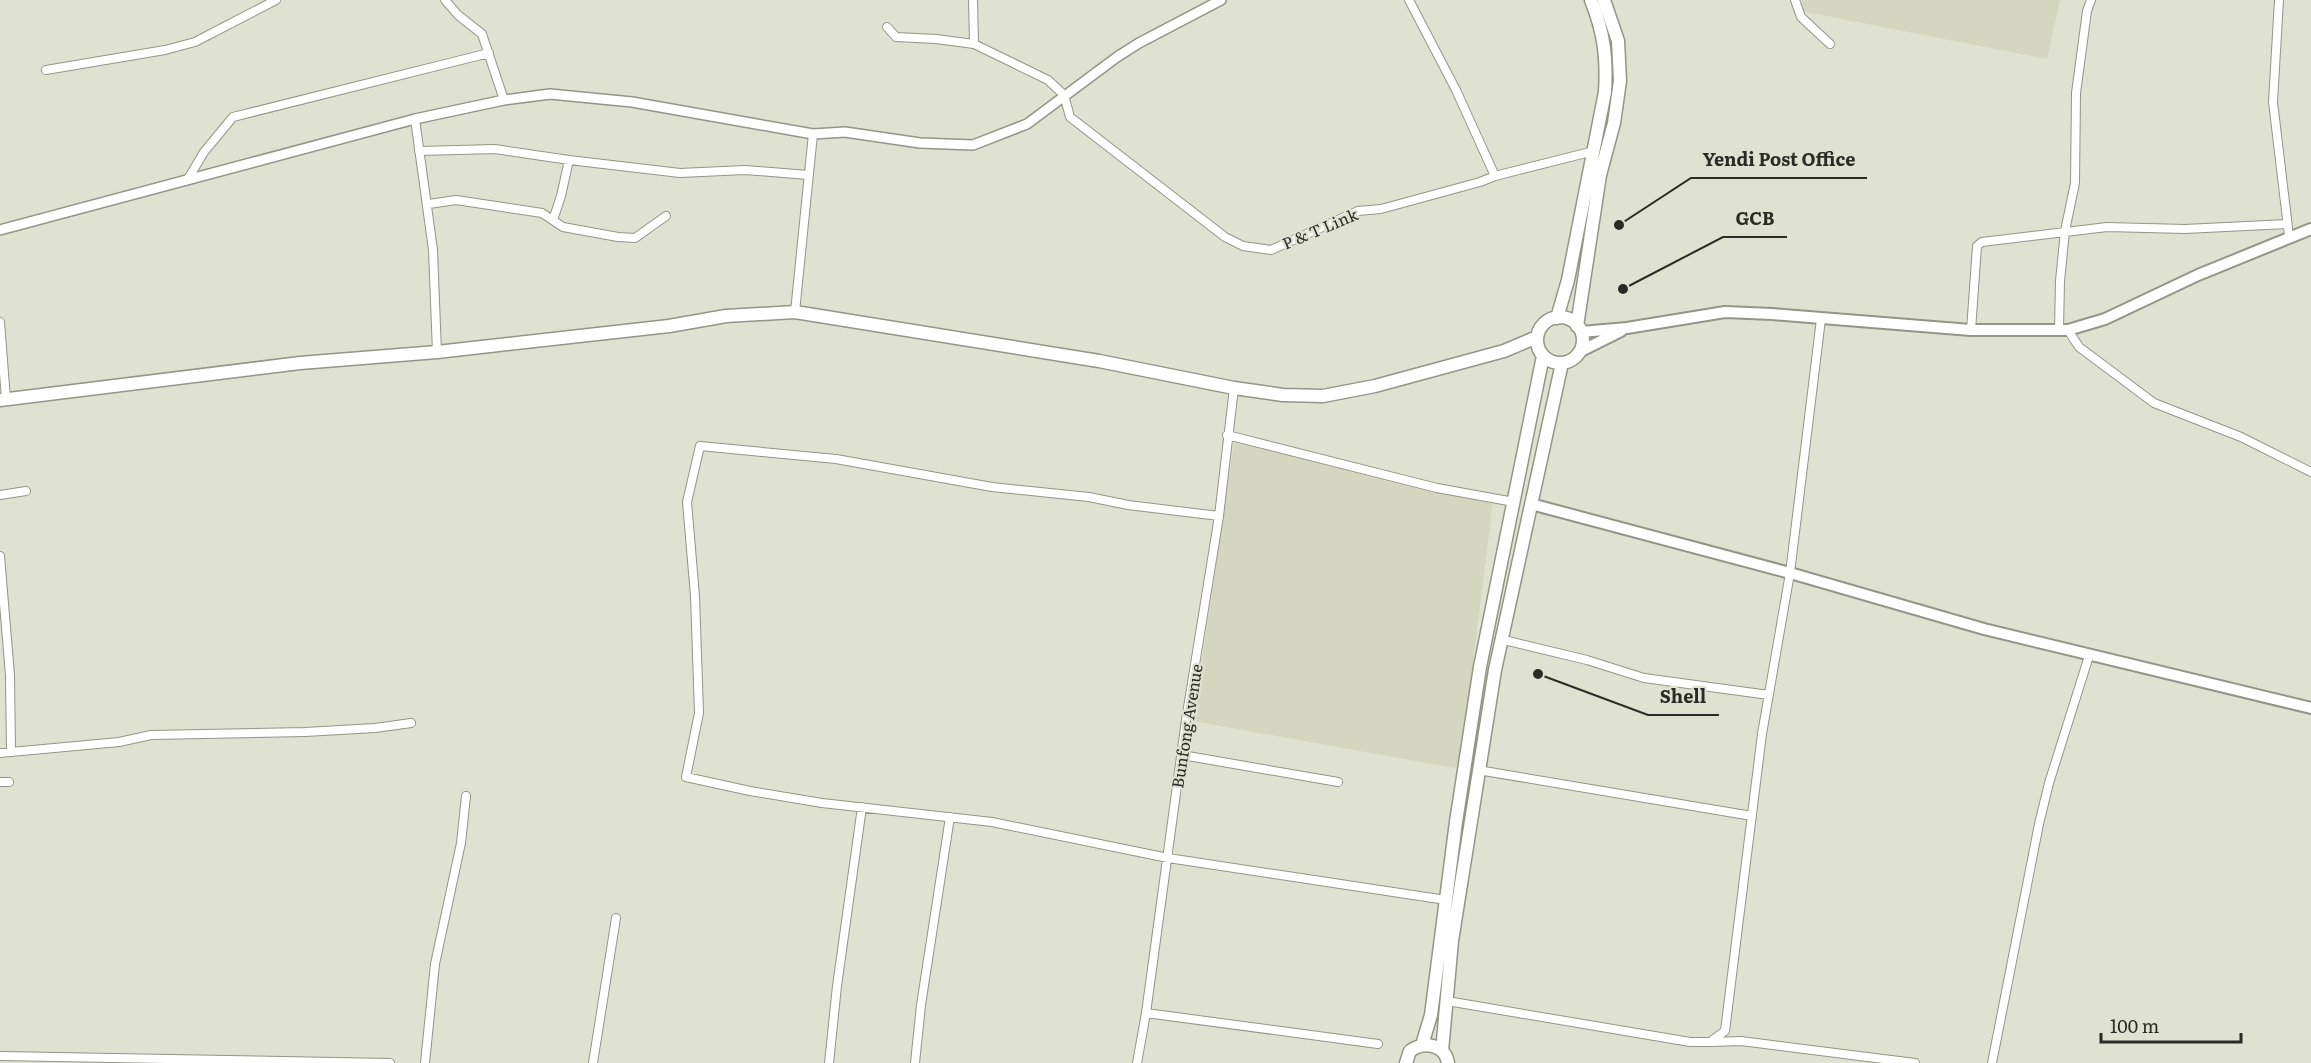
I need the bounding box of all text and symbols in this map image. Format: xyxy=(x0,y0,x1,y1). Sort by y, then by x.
callout: Yendi Post Office xyxy=(1691,142,1867,178)
text: Yendi Post Office xyxy=(1703,145,1855,172)
street label: P & T Link xyxy=(1278,201,1361,255)
callout: GCB xyxy=(1723,201,1787,237)
text: GCB xyxy=(1735,204,1775,231)
street label: Bunfong Avenue xyxy=(1164,662,1208,790)
callout: Shell xyxy=(1648,679,1719,715)
text: Shell xyxy=(1660,682,1707,709)
scale bar xyxy=(2101,1006,2240,1044)
text: 100 m xyxy=(2110,1012,2159,1039)

